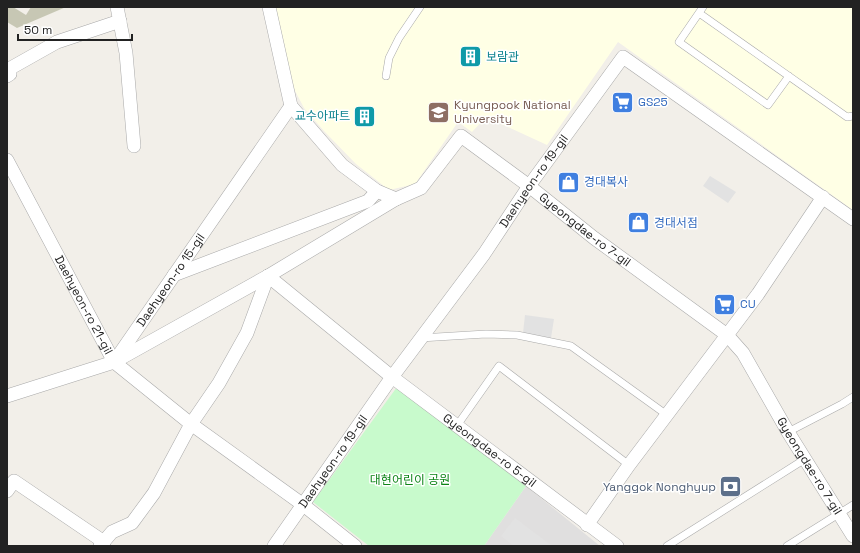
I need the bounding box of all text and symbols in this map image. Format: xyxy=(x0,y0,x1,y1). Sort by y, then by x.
scale bar xyxy=(18,16,132,42)
text: 50 m xyxy=(24,22,52,38)
building icon: 보람관 xyxy=(458,44,484,70)
place label: 보람관 xyxy=(486,49,519,65)
supermarket icon: GS25 xyxy=(610,89,636,115)
place label: GS25 xyxy=(638,94,668,110)
place label: Kyungpook National University xyxy=(454,97,571,127)
school or university icon: Kyungpook National University xyxy=(426,99,452,125)
building icon: 교수아파트 xyxy=(352,103,378,129)
place label: 교수아파트 xyxy=(295,108,350,124)
street label: Daehyeon-ro 19-gil xyxy=(496,131,572,231)
shop icon: 경대복사 xyxy=(555,169,581,195)
place label: 경대복사 xyxy=(584,174,628,190)
street label: Gyeongdae-ro 7-gil xyxy=(536,189,634,270)
shop icon: 경대서점 xyxy=(626,210,652,236)
place label: 경대서점 xyxy=(654,215,698,231)
street label: Daehyeon-ro 15-gil xyxy=(133,230,209,330)
street label: Daehyeon-ro 21-gil xyxy=(51,253,117,357)
supermarket icon: CU xyxy=(711,291,737,317)
place label: CU xyxy=(740,296,756,312)
street label: Gyeongdae-ro 5-gil xyxy=(440,410,540,491)
street label: Daehyeon-ro 19-gil xyxy=(295,412,371,511)
street label: Gyeongdae-ro 7-gil xyxy=(773,414,846,518)
park label: 대현어린이 공원 xyxy=(370,472,450,488)
bank icon: Yanggok Nonghyup xyxy=(718,474,744,500)
place label: Yanggok Nonghyup xyxy=(603,479,716,495)

